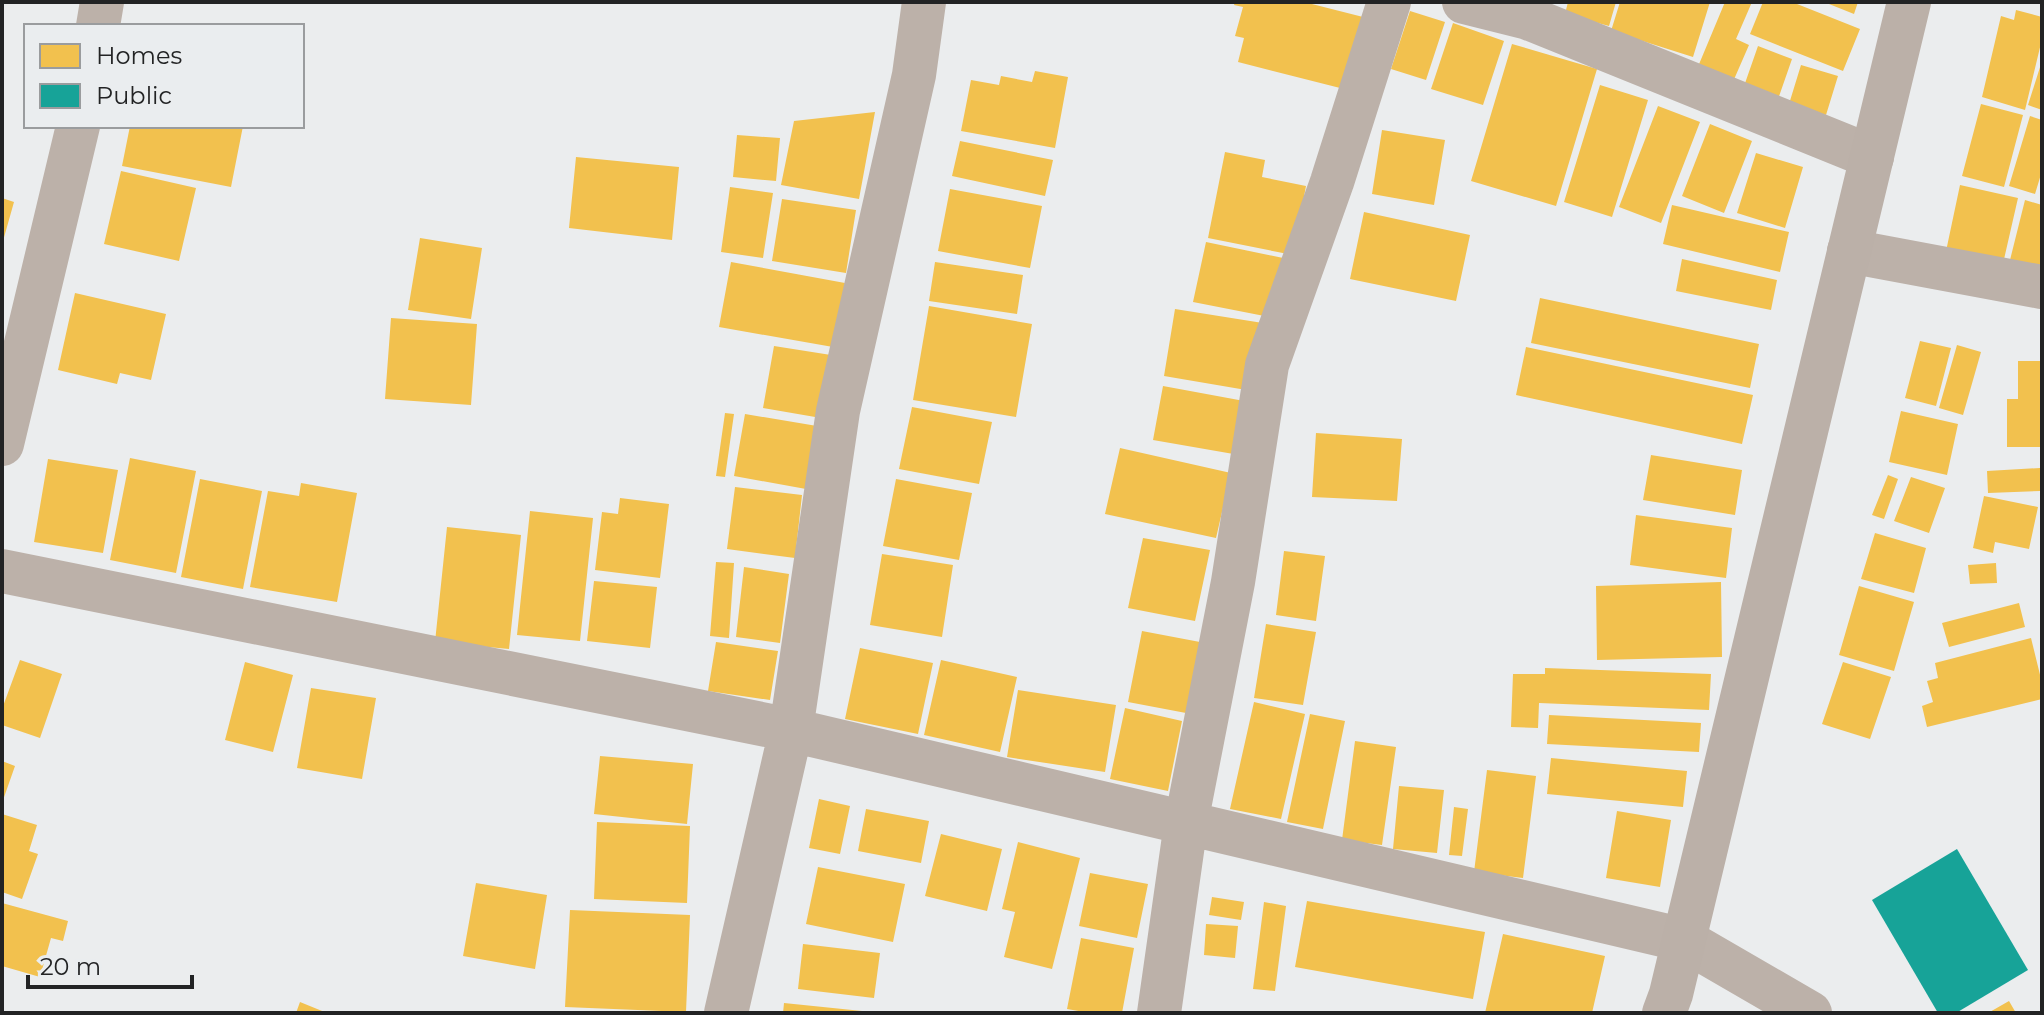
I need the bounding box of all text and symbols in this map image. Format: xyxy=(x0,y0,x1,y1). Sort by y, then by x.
legend xyxy=(24,24,304,128)
text: Homes xyxy=(96,41,182,70)
text: Public xyxy=(96,81,172,110)
scale bar xyxy=(28,939,192,989)
text: 20 m xyxy=(40,952,101,981)

